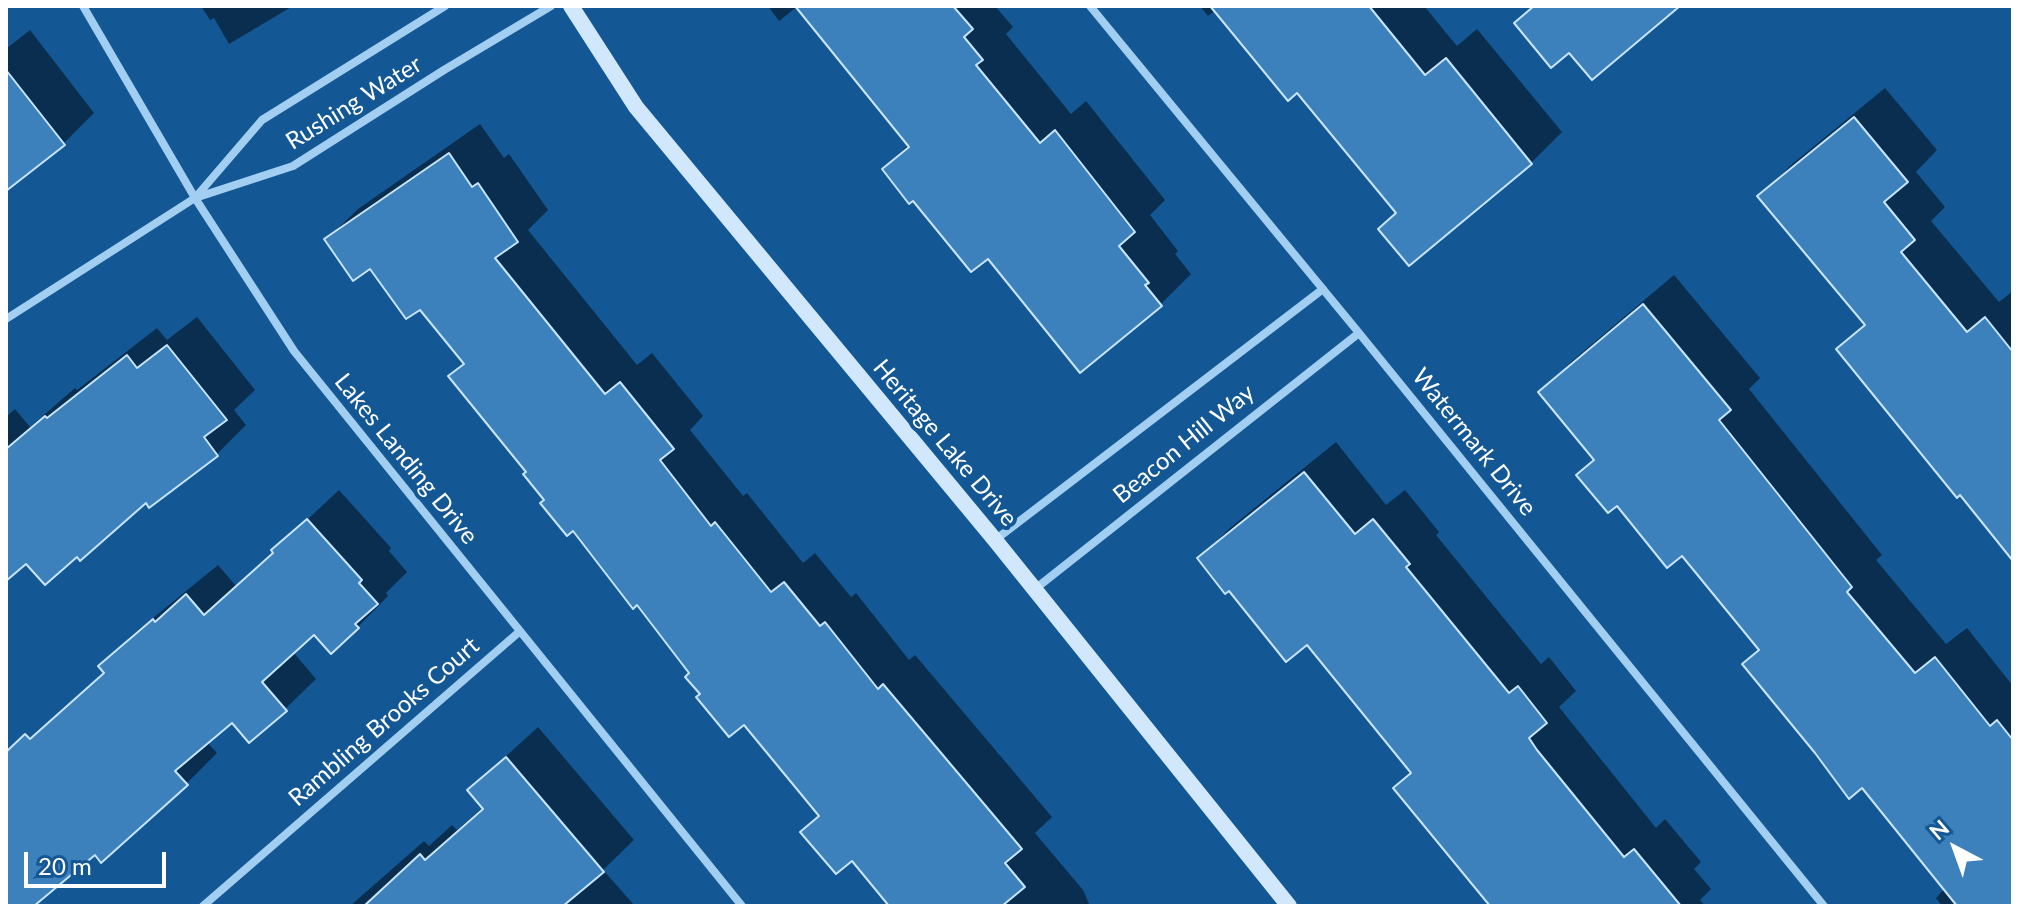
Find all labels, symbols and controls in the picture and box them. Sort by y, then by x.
street label: Rushing Water [281,50,427,156]
street label: Heritage Lake Drive [867,354,1023,532]
street label: Watermark Drive [1406,363,1542,521]
street label: Lakes Landing Drive [328,368,484,550]
street label: Beacon Hill Way [1108,378,1260,510]
street label: Rambling Brooks Court [283,631,485,813]
north arrow [1915,808,1995,888]
text: N [1924,814,1954,845]
scale bar [28,836,170,886]
text: 20 m [38,851,92,880]

